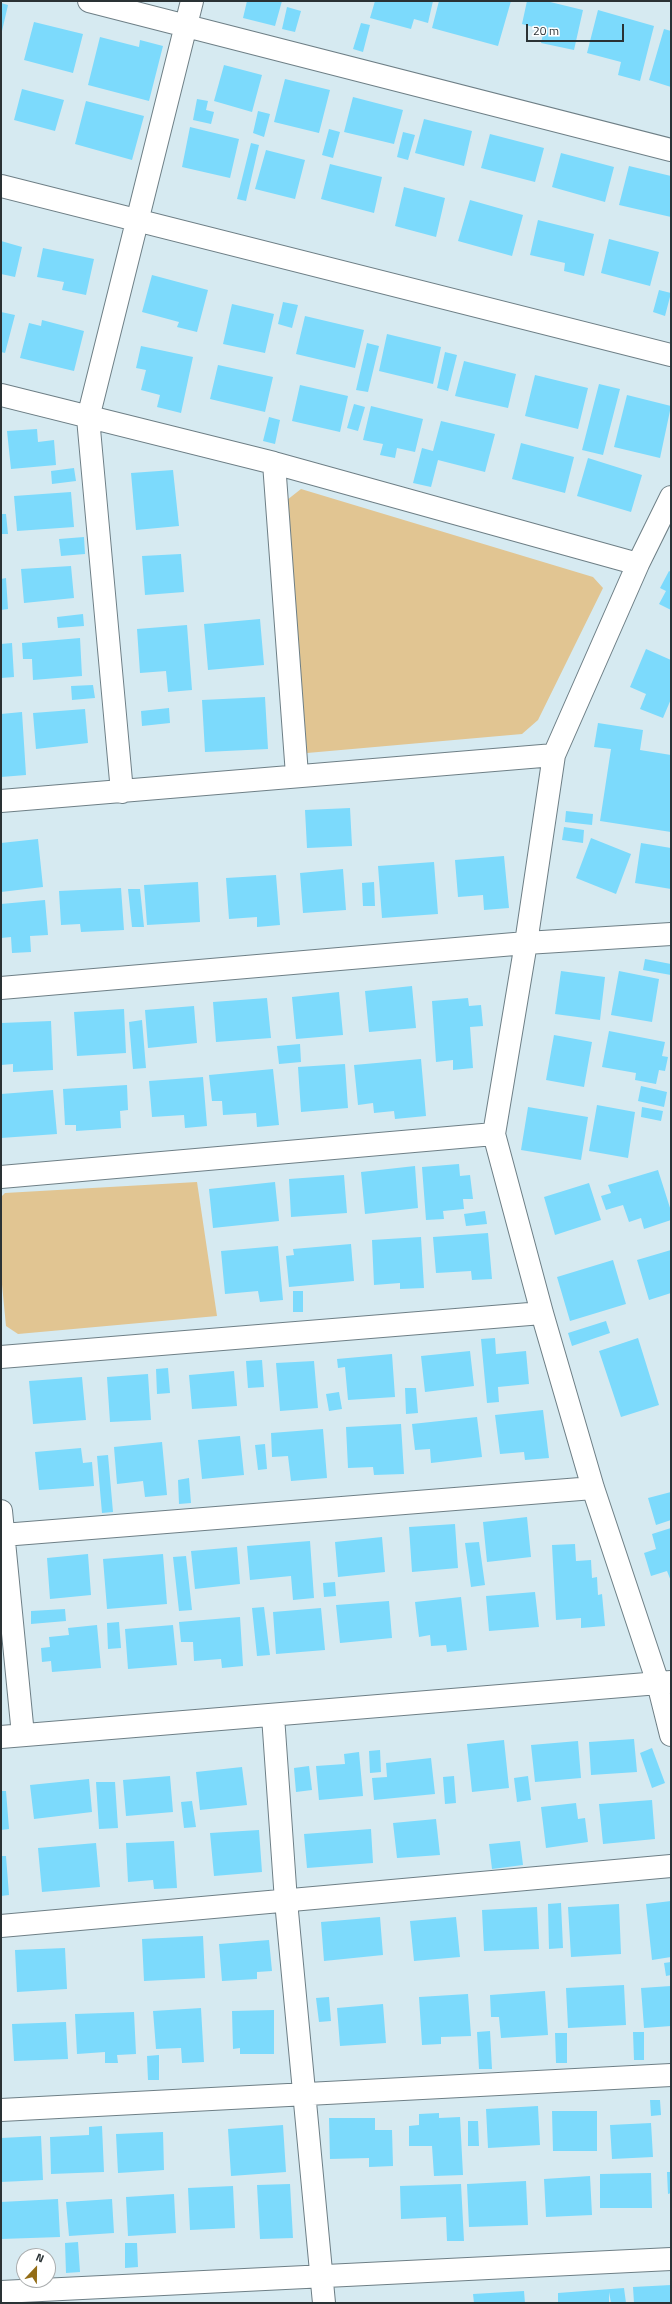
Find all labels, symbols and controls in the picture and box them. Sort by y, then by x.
scale bar [528,16,626,42]
text: 20 m [533,21,559,40]
north arrow [16,2248,56,2288]
text: N [34,2249,47,2267]

